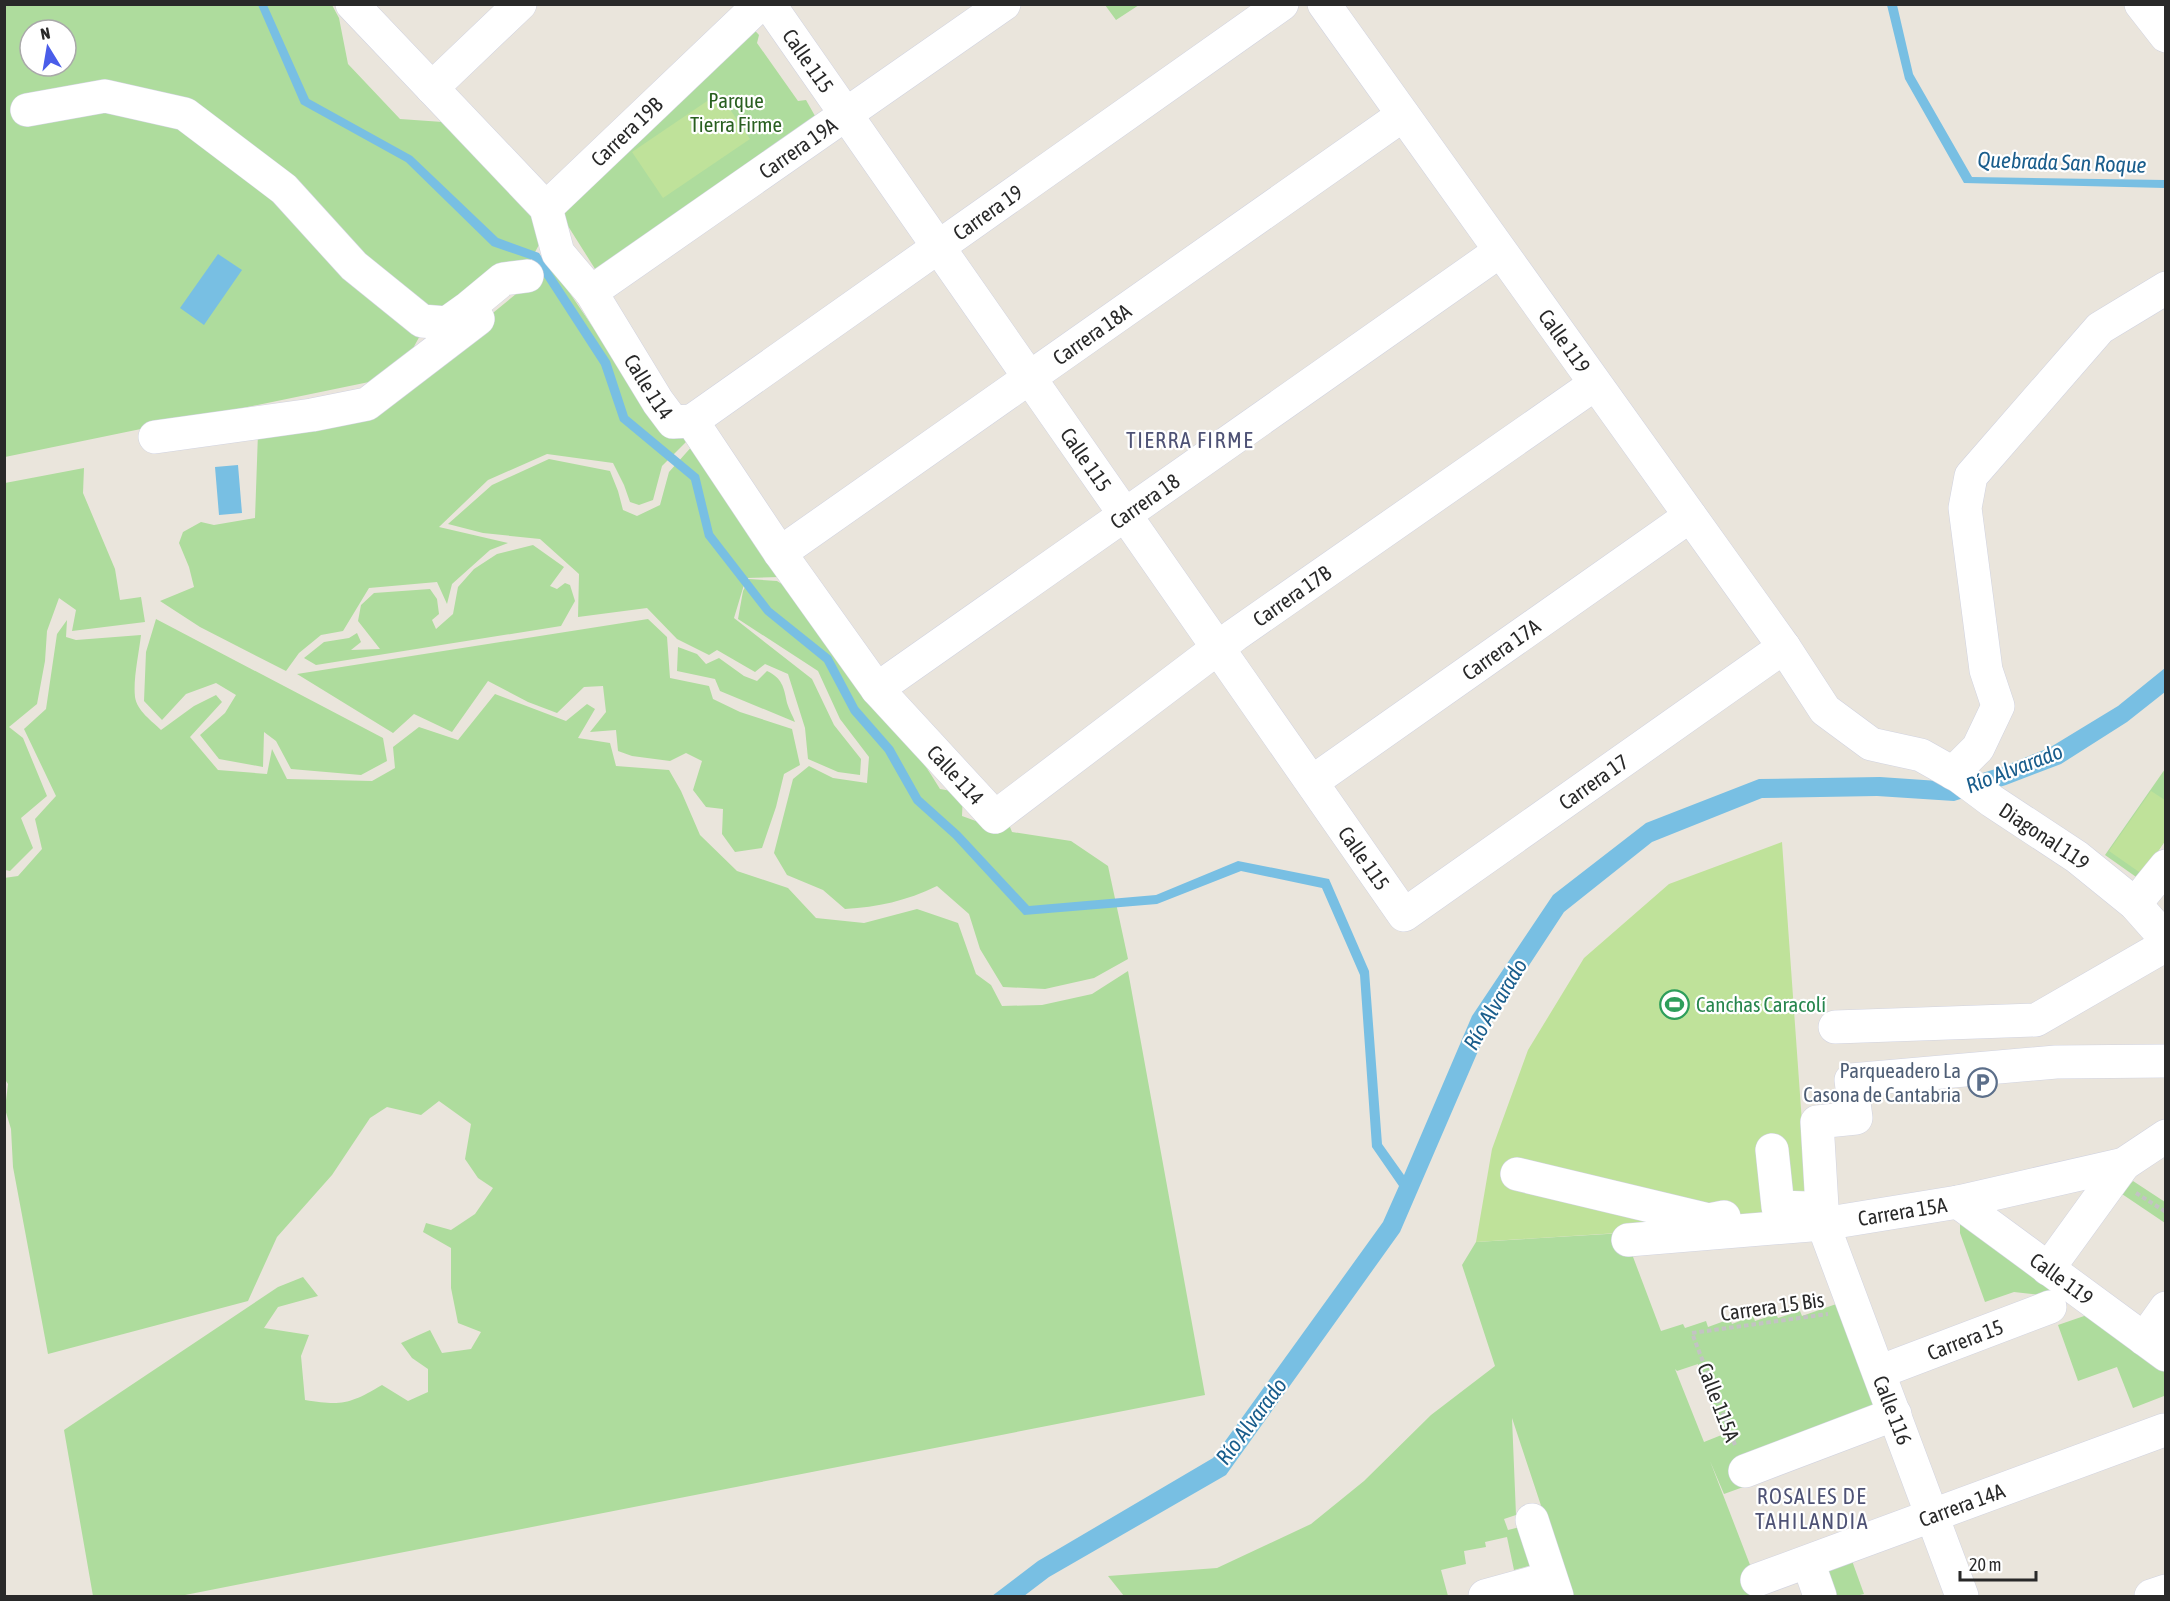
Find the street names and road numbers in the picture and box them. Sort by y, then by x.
street label: Calle 115 [778,24,839,97]
street label: Carrera 19B [586,92,667,171]
street label: Carrera 19A [754,112,842,183]
street label: Carrera 19 [948,179,1027,245]
street label: Carrera 18A [1048,298,1136,369]
street label: Calle 119 [1534,304,1596,377]
street label: Calle 114 [620,350,679,424]
street label: Calle 115 [1056,423,1117,496]
street label: Carrera 18 [1105,468,1184,534]
street label: Carrera 17B [1248,560,1335,631]
street label: Carrera 17A [1457,613,1545,685]
street label: Calle 114 [923,740,989,809]
street label: Carrera 17 [1554,749,1633,814]
street label: Diagonal 119 [1995,797,2094,874]
street label: Calle 115 [1334,822,1395,894]
street label: Carrera 15A [1856,1192,1949,1230]
street label: Calle 119 [2026,1247,2098,1310]
street label: Carrera 15 Bis [1719,1287,1825,1325]
street label: Carrera 15 [1924,1314,2006,1365]
street label: Calle 115A [1693,1359,1745,1445]
street label: Calle 116 [1869,1372,1917,1448]
street label: Carrera 14A [1915,1478,2008,1531]

